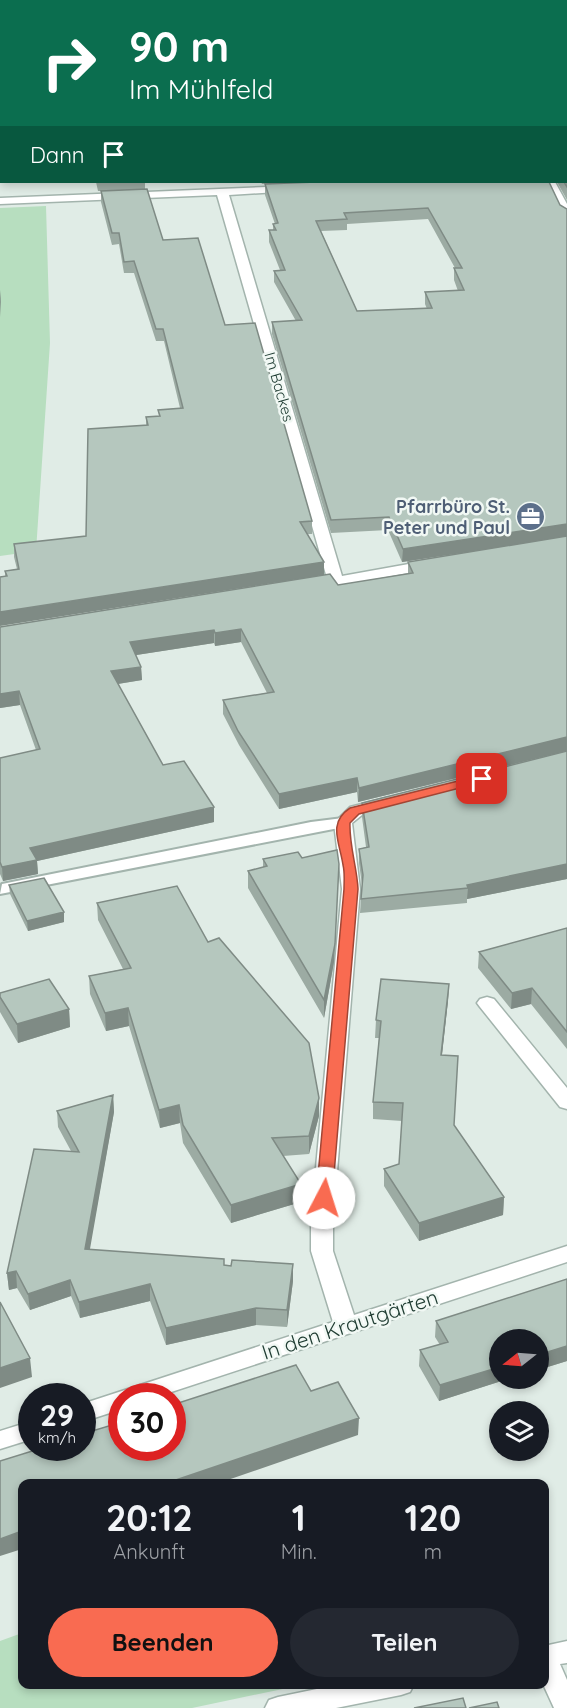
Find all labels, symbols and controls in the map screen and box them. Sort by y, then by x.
text: 90 m [129,20,229,73]
icon: right [30,24,108,102]
text: Im Mühlfeld [129,72,273,106]
icon: arrive [97,138,130,171]
text: Dann [30,141,85,169]
street label: Im Backes [261,350,298,424]
place label: Pfarrbüro St. Peter und Paul [383,495,510,539]
office icon: Pfarrbüro St. Peter und Paul [515,501,547,533]
pin [456,753,507,804]
icon: arrive [465,762,498,795]
position arrow [292,1166,356,1230]
street label: In den Krautgärten [258,1283,441,1365]
north arrow [489,1329,549,1389]
map controls [489,1329,549,1461]
speed limit sign: 30 [108,1383,186,1461]
text: 29 [40,1396,74,1434]
button: layers [489,1401,549,1461]
text: km/h [38,1428,76,1447]
text: 20:12 [106,1495,193,1540]
text: 1 [292,1495,306,1540]
text: 120 [405,1495,461,1540]
text: Ankunft [113,1539,185,1564]
text: Min. [281,1539,317,1564]
text: m [424,1539,442,1564]
button: Beenden [48,1608,278,1677]
button: Teilen [290,1608,519,1677]

